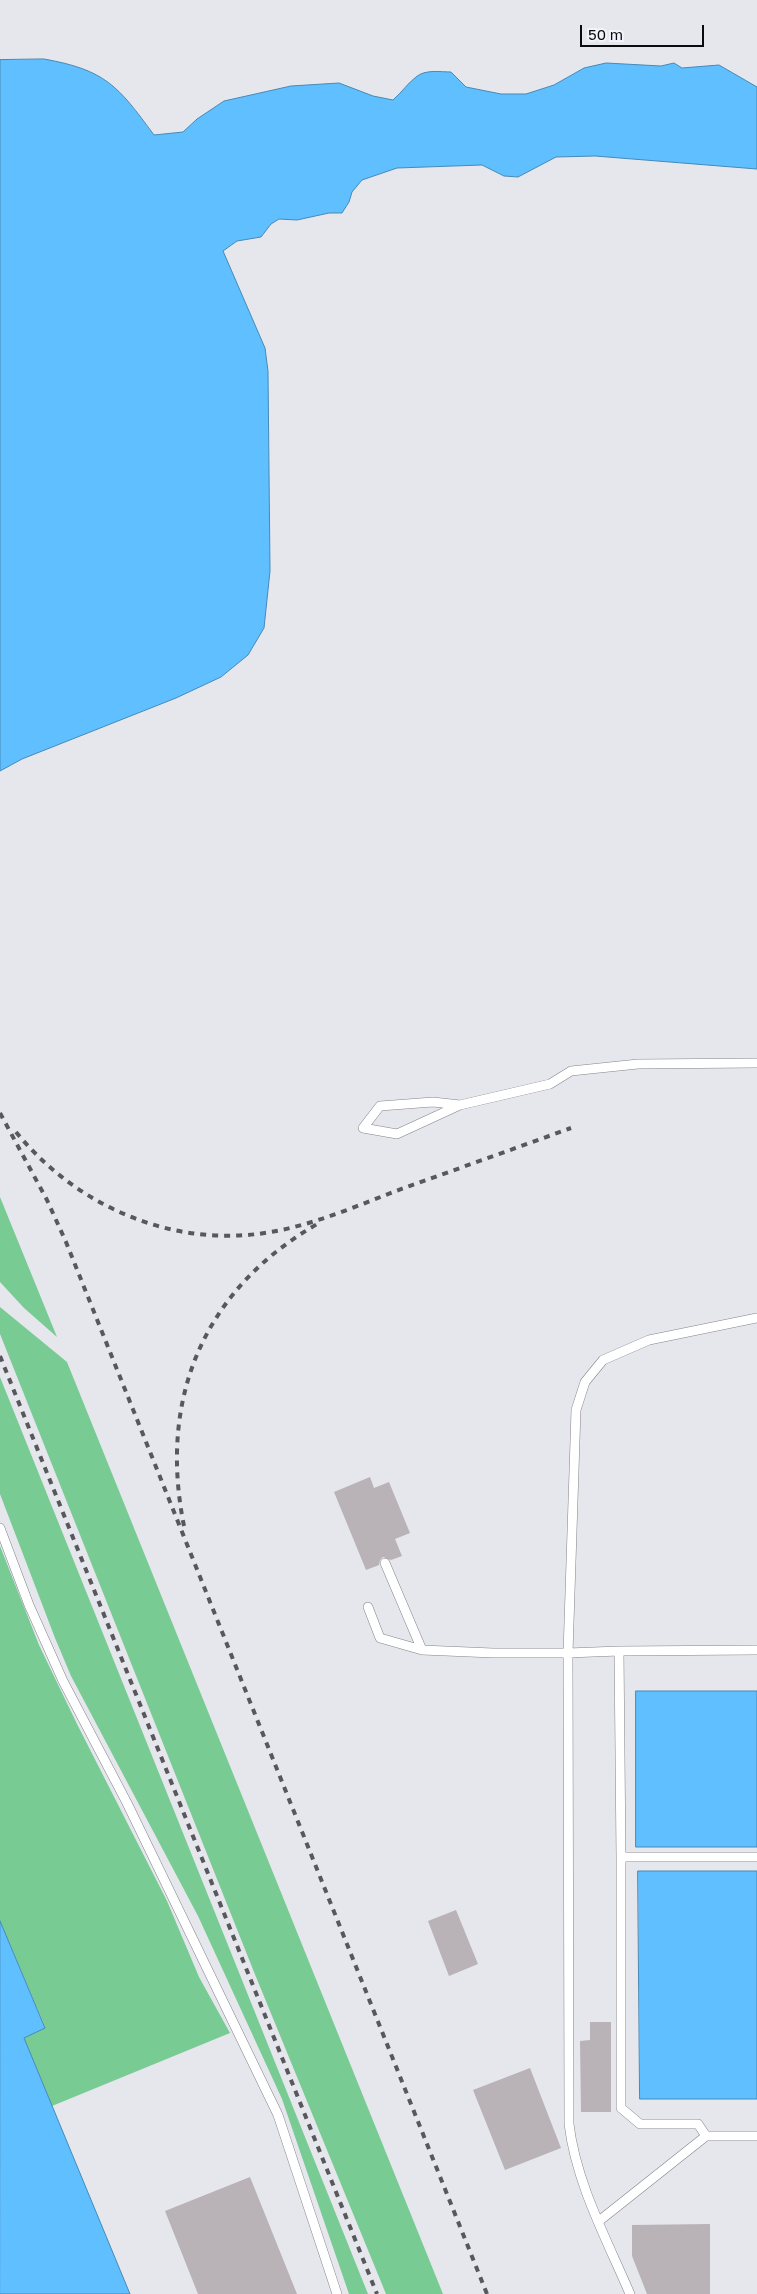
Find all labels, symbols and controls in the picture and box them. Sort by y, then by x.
scale bar [582,15,706,47]
text: 50 m [588,25,623,43]

